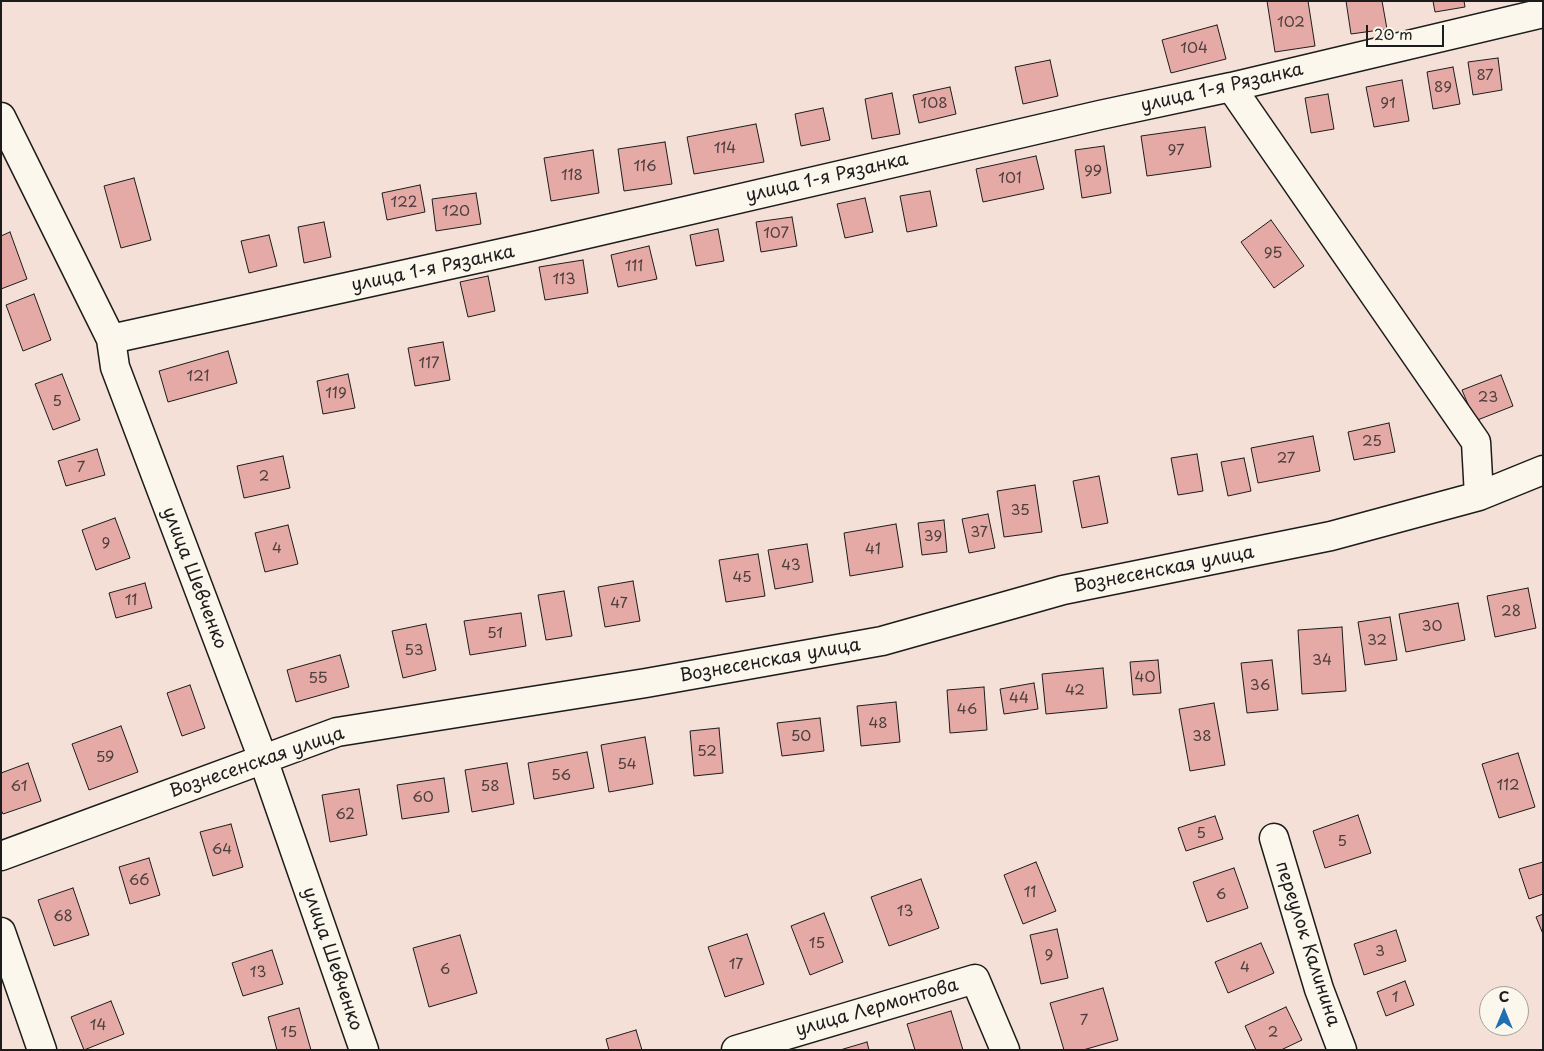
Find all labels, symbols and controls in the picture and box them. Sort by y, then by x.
house number: 102 [1277,14,1305,32]
scale bar [1369,15,1446,47]
text: 20 m [1374,22,1413,45]
house number: 104 [1180,40,1208,58]
street label: улица 1-я Рязанка [1139,59,1305,117]
house number: 87 [1476,67,1494,85]
house number: 89 [1434,79,1452,97]
house number: 108 [920,95,948,113]
house number: 91 [1380,95,1396,113]
house number: 114 [714,140,736,158]
house number: 97 [1167,142,1185,160]
street label: улица 1-я Рязанка [744,149,910,207]
house number: 116 [633,158,657,176]
house number: 99 [1084,163,1102,181]
house number: 118 [561,167,583,185]
house number: 101 [998,170,1022,188]
house number: 122 [391,194,417,212]
house number: 120 [442,203,470,221]
house number: 107 [763,225,789,243]
street label: улица 1-я Рязанка [350,241,516,297]
house number: 95 [1264,245,1282,263]
house number: 111 [625,258,643,276]
house number: 113 [553,271,575,289]
house number: 117 [418,355,440,373]
house number: 121 [186,368,210,386]
house number: 119 [325,385,347,403]
house number: 23 [1478,389,1498,407]
house number: 5 [52,393,62,411]
house number: 25 [1362,433,1382,451]
house number: 27 [1277,450,1295,468]
house number: 7 [77,459,85,477]
house number: 2 [259,468,269,486]
house number: 35 [1010,502,1030,520]
street label: улица Шевченко [157,504,231,652]
house number: 37 [970,524,988,542]
house number: 39 [924,528,942,546]
house number: 9 [102,535,110,553]
house number: 4 [272,540,282,558]
house number: 41 [865,541,881,559]
street label: Вознесенская улица [1072,542,1256,598]
house number: 43 [781,557,801,575]
house number: 45 [732,569,752,587]
house number: 11 [125,592,137,610]
house number: 47 [610,595,628,613]
house number: 28 [1501,603,1521,621]
house number: 30 [1422,618,1442,636]
house number: 51 [487,625,503,643]
house number: 32 [1367,632,1387,650]
street label: Вознесенская улица [678,634,862,688]
house number: 53 [404,642,424,660]
house number: 34 [1312,652,1332,670]
house number: 40 [1135,669,1155,687]
house number: 55 [308,670,328,688]
house number: 36 [1250,677,1270,695]
house number: 42 [1065,682,1085,700]
house number: 44 [1009,690,1029,708]
house number: 46 [957,701,977,719]
house number: 48 [868,715,888,733]
street label: Вознесенская улица [167,723,347,803]
house number: 50 [791,728,811,746]
house number: 38 [1192,728,1212,746]
house number: 52 [697,743,717,761]
house number: 59 [96,749,114,767]
house number: 54 [617,756,637,774]
house number: 56 [551,767,571,785]
house number: 112 [1496,777,1520,795]
house number: 61 [11,778,27,796]
house number: 58 [480,778,500,796]
house number: 60 [412,789,434,807]
house number: 62 [335,806,355,824]
house number: 5 [1196,825,1206,843]
house number: 5 [1337,833,1347,851]
house number: 64 [212,841,232,859]
street label: переулок Калинина [1270,859,1344,1029]
house number: 66 [129,872,149,890]
street label: улица Шевченко [297,884,367,1034]
house number: 11 [1024,884,1036,902]
house number: 6 [1216,886,1226,904]
house number: 13 [897,903,913,921]
house number: 68 [53,908,73,926]
house number: 15 [809,935,825,953]
house number: 3 [1375,943,1385,961]
house number: 9 [1045,947,1053,965]
house number: 17 [729,956,743,974]
house number: 4 [1240,959,1250,977]
house number: 6 [440,961,450,979]
house number: 13 [250,964,266,982]
street label: улица Лермонтова [793,974,961,1042]
north arrow [1479,986,1529,1036]
text: С [1499,986,1509,1007]
house number: 1 [1392,989,1398,1007]
house number: 7 [1080,1012,1088,1030]
house number: 14 [90,1017,106,1035]
house number: 15 [281,1024,297,1042]
house number: 2 [1268,1024,1278,1042]

